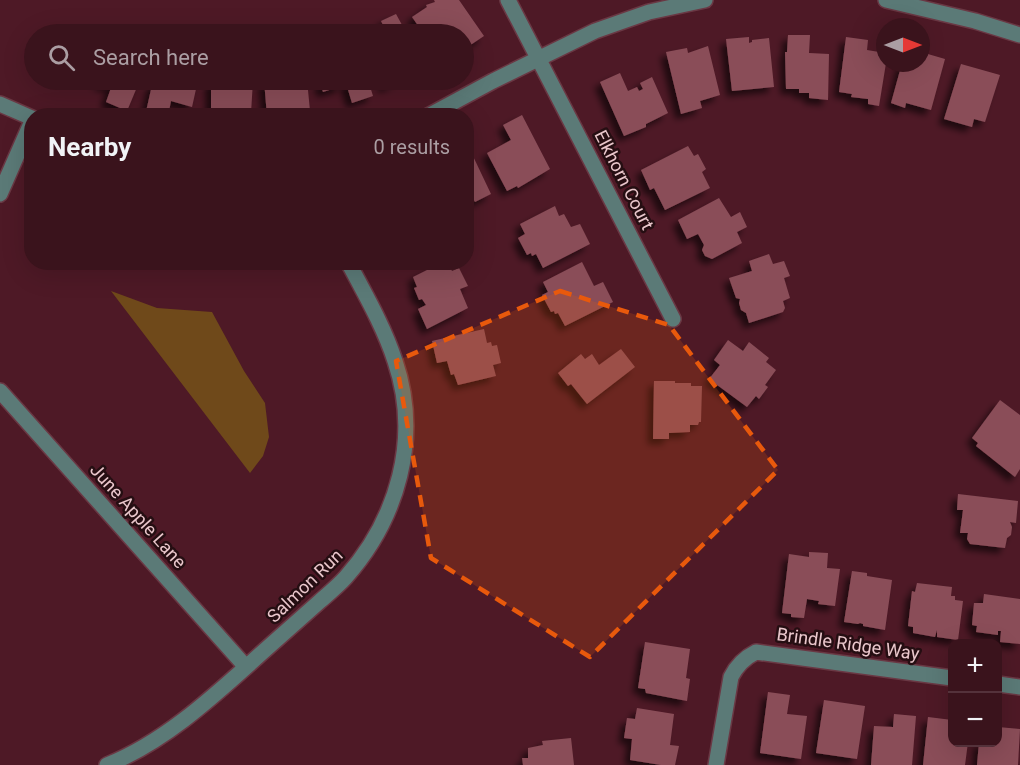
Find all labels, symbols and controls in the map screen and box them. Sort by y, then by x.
north arrow [876,18,930,72]
search box [24,24,474,90]
icon: search [45,41,78,74]
text: Search here [93,45,209,70]
street label: Elkhorn Court [590,127,659,233]
text: Nearby [48,132,131,162]
text: 0 results [374,135,450,159]
street label: June Apple Lane [86,459,191,572]
street label: Salmon Run [263,545,347,627]
street label: Brindle Ridge Way [775,623,921,664]
map controls [948,639,1002,747]
button: + [948,639,1002,693]
button: − [948,693,1002,747]

